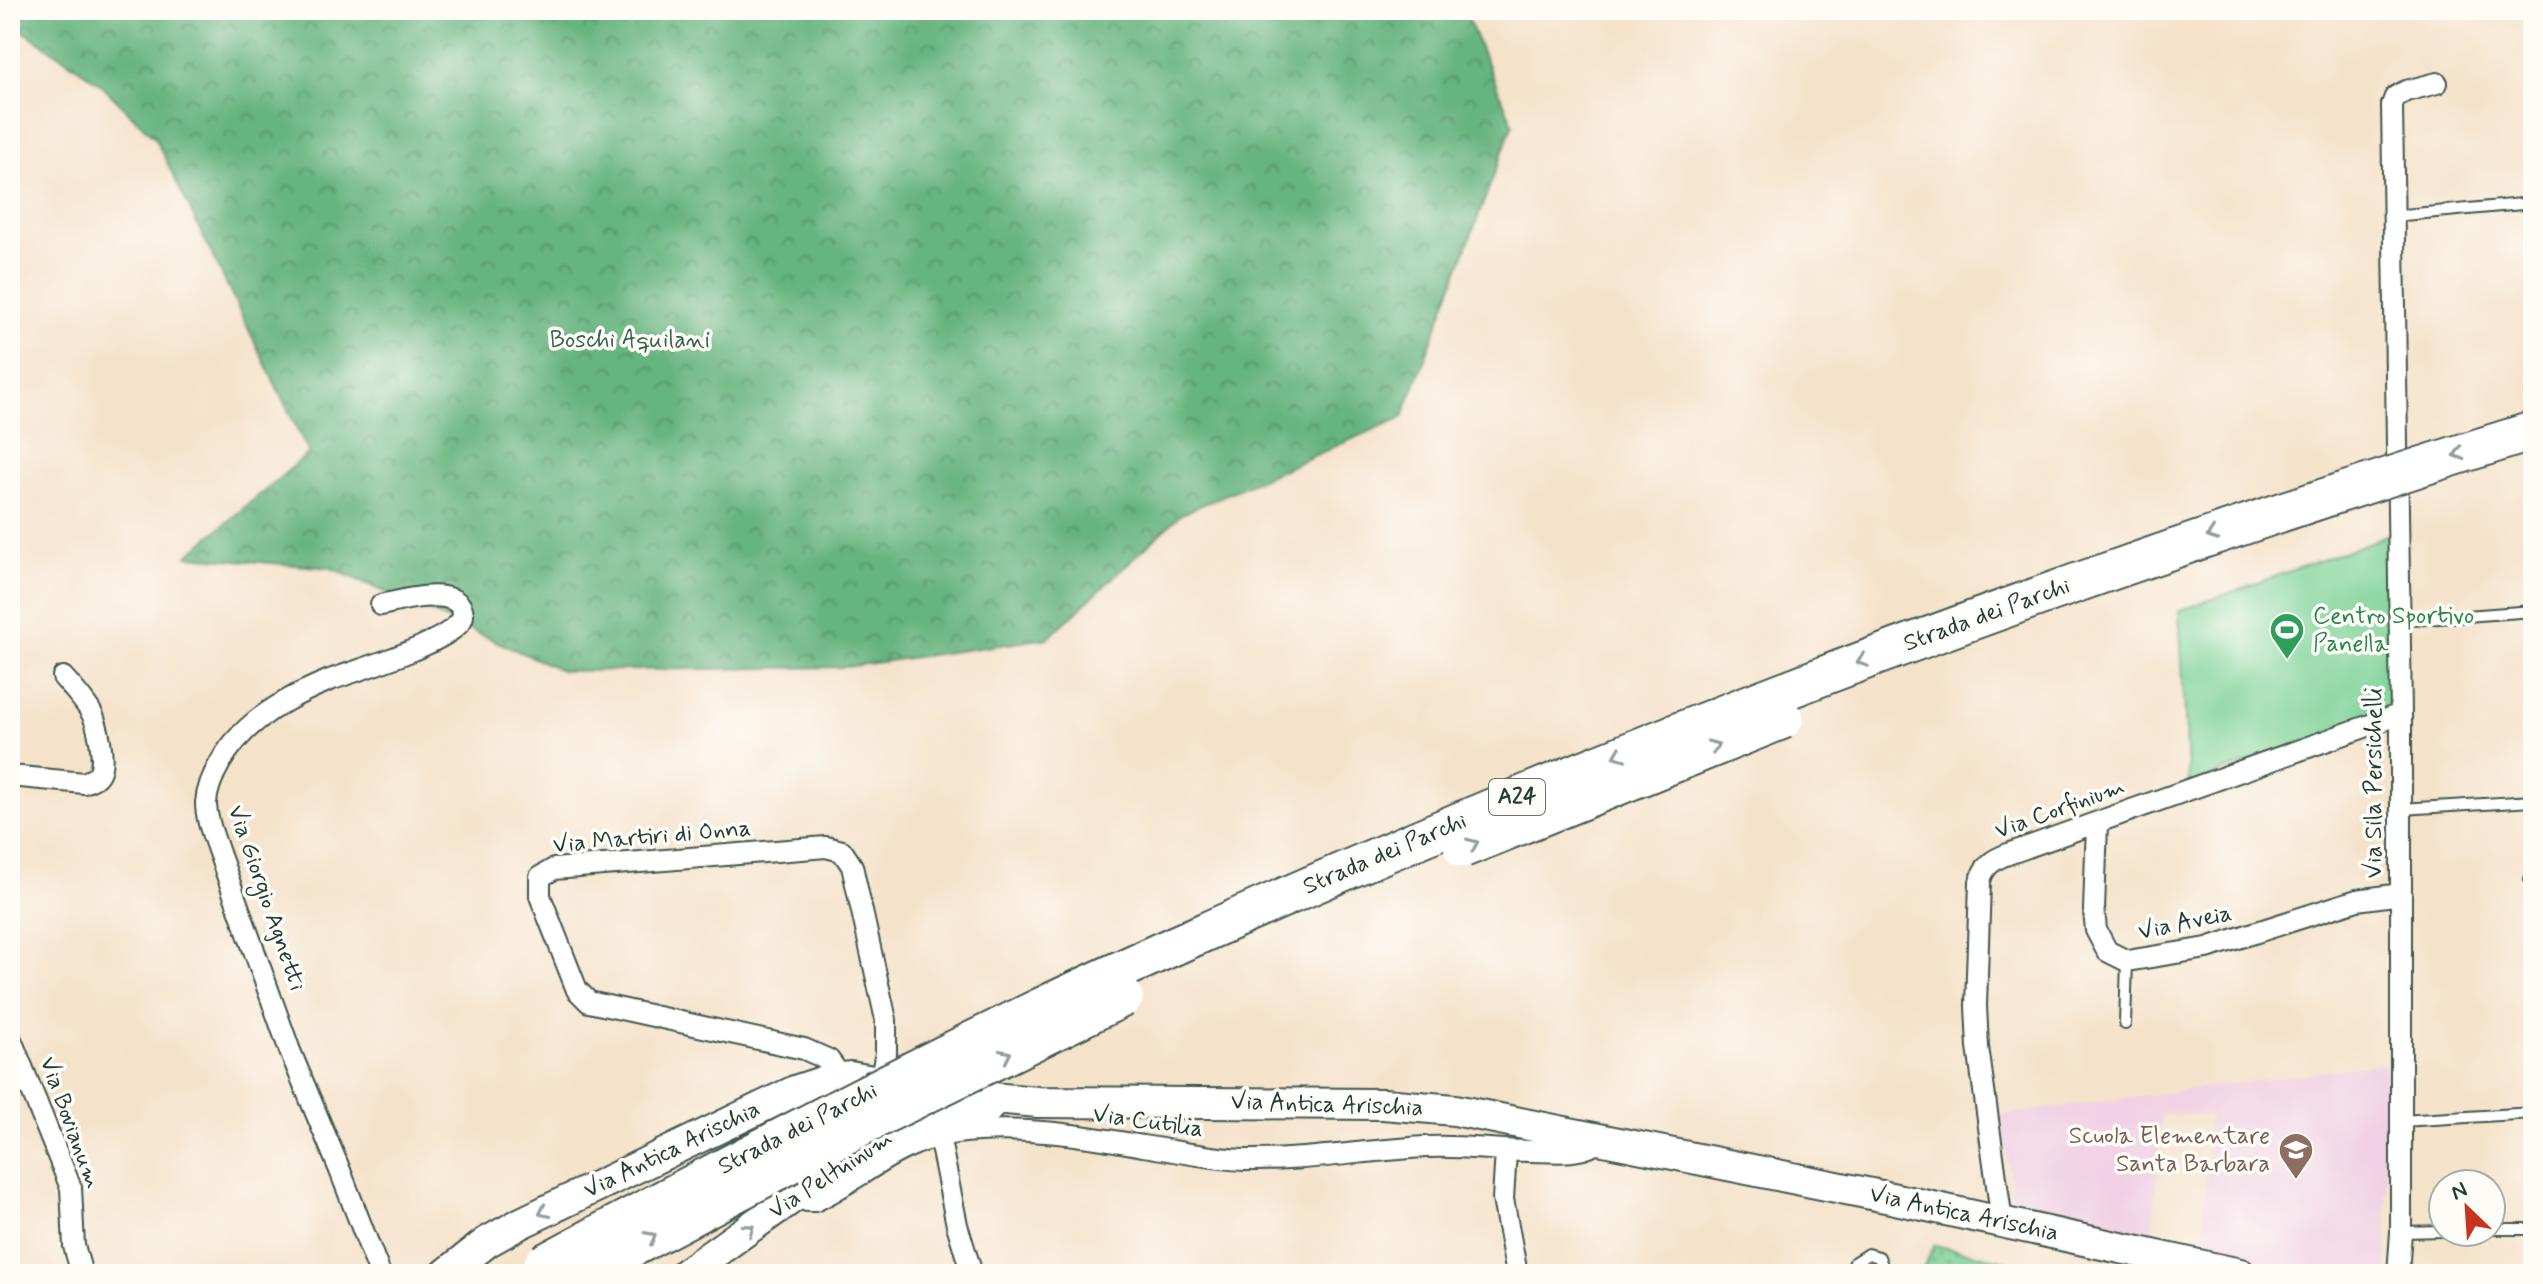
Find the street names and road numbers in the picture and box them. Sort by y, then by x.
street label: Strada dei Parchi [1899,571,2075,659]
street label: Via Sila Persichelli [2359,688,2390,878]
street label: Via Corfinium [1991,771,2129,847]
road number: A24 [1489,779,1545,815]
street label: Via Giorgio Agnetti [218,801,312,996]
street label: Strada dei Parchi [1298,806,1472,902]
street label: Via Martiri di Onna [552,813,752,861]
street label: Via Aveia [2135,898,2235,948]
street label: Via Bovianum [32,1053,108,1193]
street label: Strada dei Parchi [713,1075,883,1183]
street label: Via Antica Arischia [1230,1086,1424,1124]
street label: Via Antica Arischia [579,1094,765,1206]
street label: Via Cutilia [1091,1099,1205,1145]
street label: Via Peltuinum [763,1123,899,1227]
street label: Via Antica Arischia [1867,1179,2061,1249]

